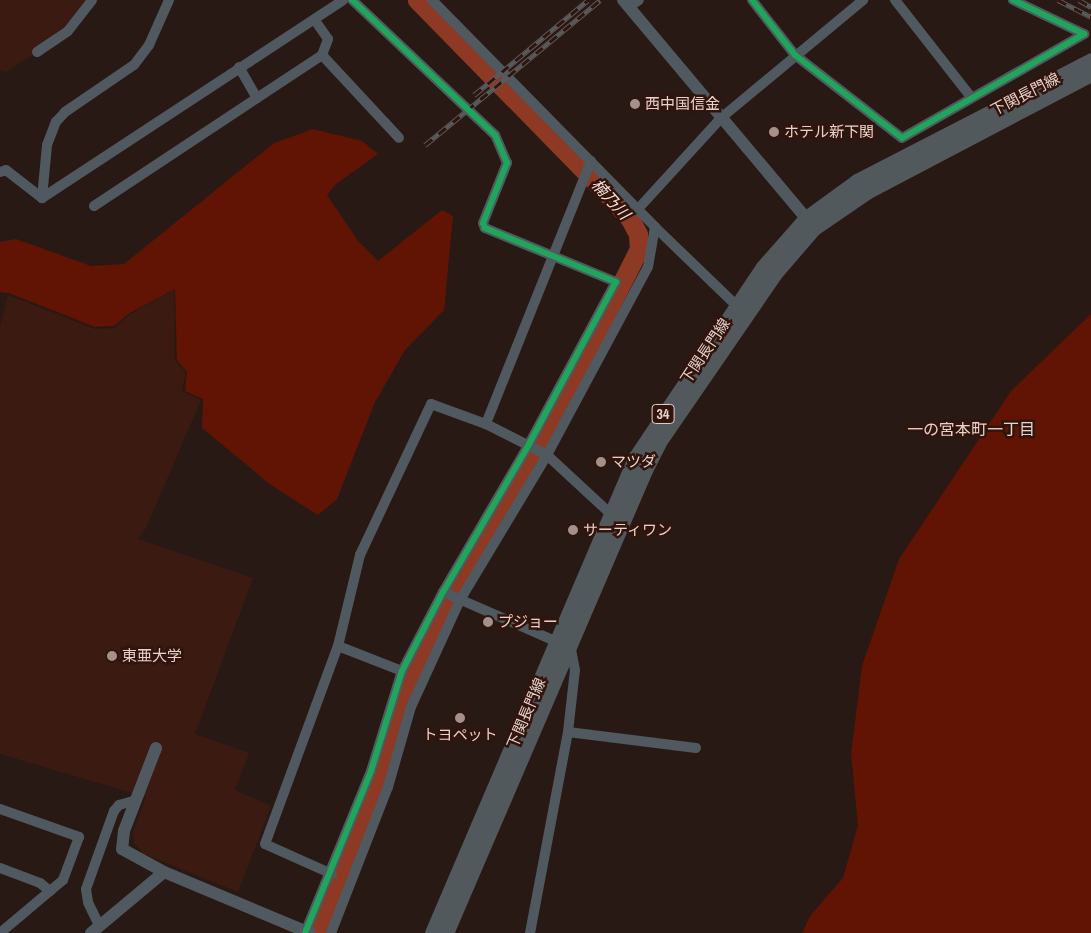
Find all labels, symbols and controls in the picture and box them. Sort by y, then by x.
street label: 下関長門線 [988,69,1062,119]
place label: 西中国信金 [645,95,720,113]
marker: 西中国信金 [629,98,641,110]
place label: ホテル新下関 [784,123,874,141]
marker: ホテル新下関 [768,126,780,138]
water label: 楠乃川 [588,175,634,223]
street label: 下関長門線 [677,315,733,387]
road number: 34 [650,402,676,426]
district label: 一の宮本町一丁目 [907,419,1035,439]
place label: マツダ [611,453,656,471]
marker: マツダ [595,456,607,468]
place label: サーティワン [583,521,673,539]
marker: サーティワン [567,524,579,536]
place label: プジョー [498,613,558,631]
marker: プジョー [482,616,494,628]
place label: 東亜大学 [122,647,182,665]
marker: 東亜大学 [106,650,118,662]
street label: 下関長門線 [503,675,549,751]
marker: トヨペット [454,712,466,724]
place label: トヨペット [423,726,497,744]

